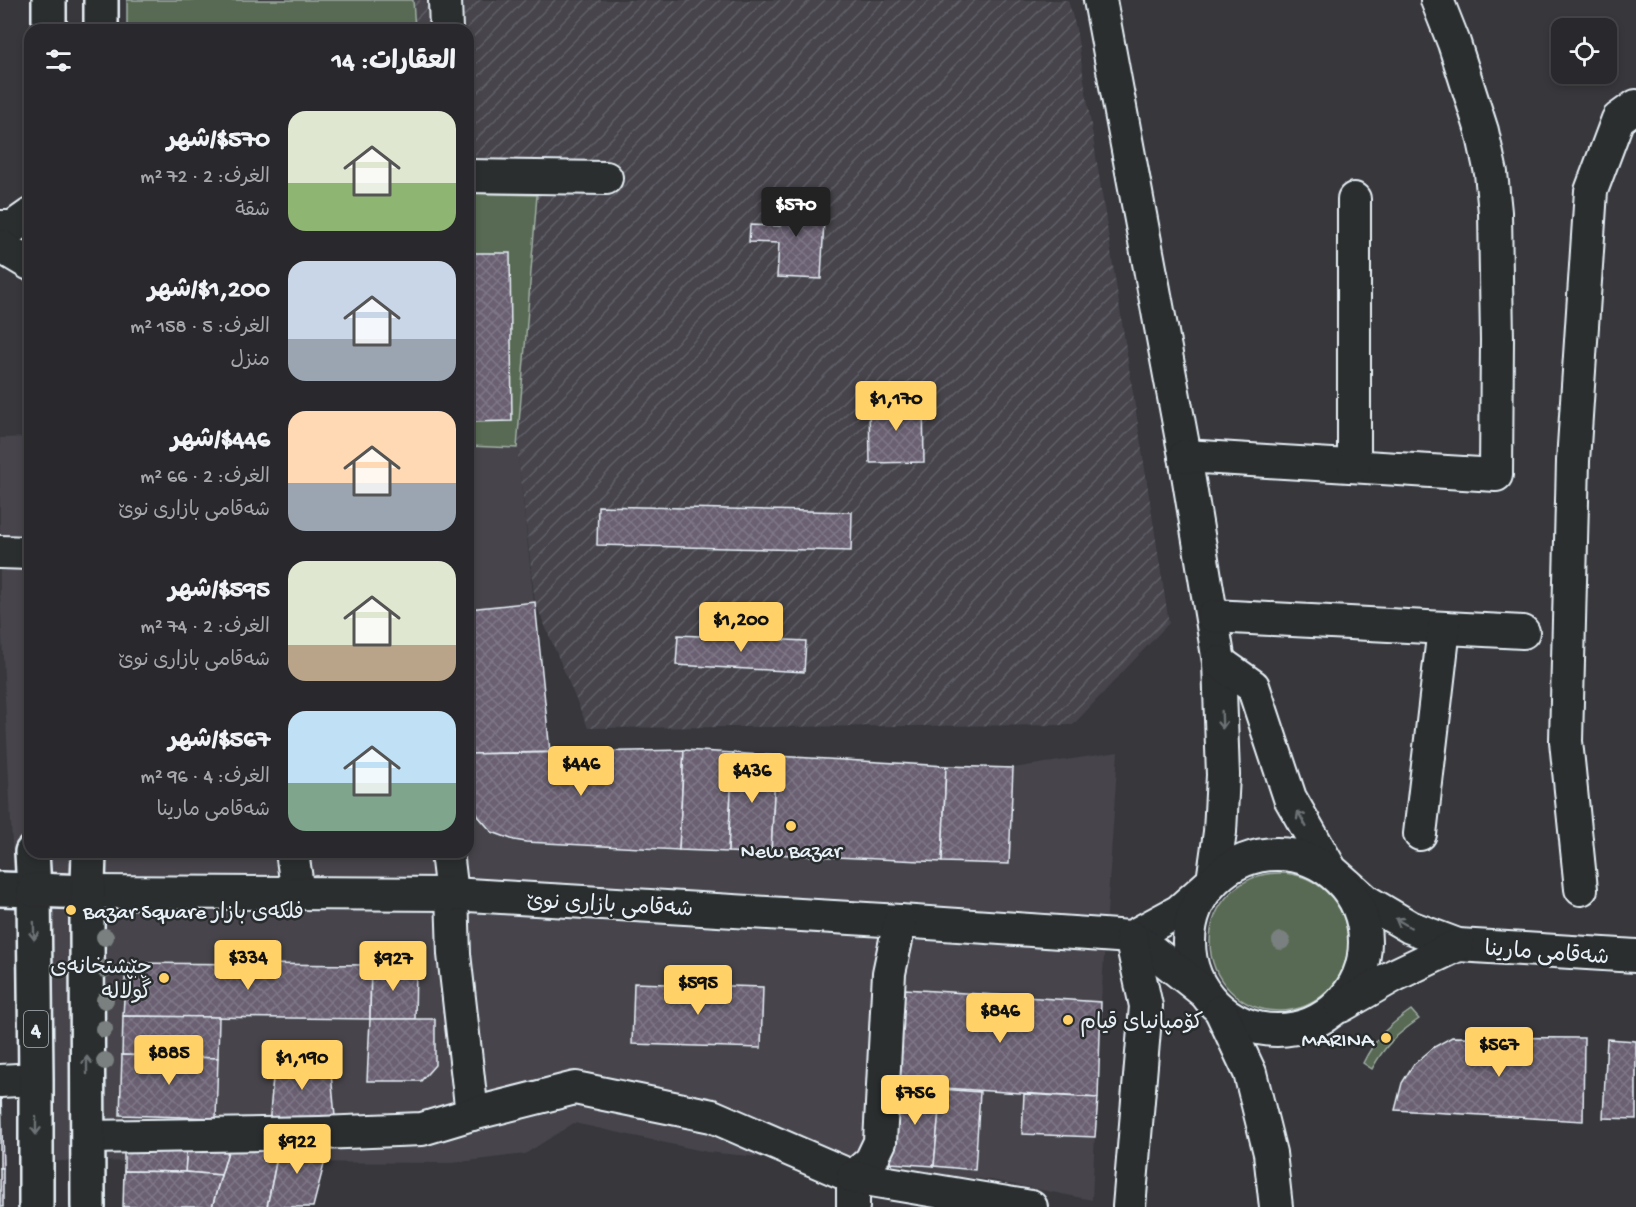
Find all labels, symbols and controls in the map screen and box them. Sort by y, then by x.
map controls [1551,18,1617,84]
button: locate [1551,18,1617,84]
icon: filters [42,44,75,77]
text: العقارات: 14 [332,48,456,79]
text: $570/شهر [167,126,270,157]
icon: home [336,135,408,207]
text: الغرف: 2 · 72 m² [140,167,270,190]
pin: $570 [760,187,832,238]
text: $570 [775,195,817,218]
text: شقة [235,200,270,223]
text: $1,200/شهر [148,276,270,307]
icon: home [336,285,408,357]
text: الغرف: 5 · 158 m² [130,317,270,340]
text: منزل [231,350,270,373]
pin: $1,170 [847,381,945,432]
text: $1,170 [869,389,923,412]
text: $446/شهر [171,426,270,457]
icon: home [336,435,408,507]
text: الغرف: 2 · 66 m² [140,467,270,490]
text: شەقامی بازاری نوێ [119,500,270,523]
text: $595/شهر [168,576,270,607]
icon: home [336,585,408,657]
pin: $1,200 [692,602,790,653]
text: $1,200 [713,610,769,633]
text: الغرف: 2 · 74 m² [141,617,270,640]
text: شەقامی بازاری نوێ [119,650,270,673]
one-way arrow [1216,709,1228,729]
text: $567/شهر [168,726,270,757]
icon: home [336,735,408,807]
pin: $446 [545,746,617,797]
pin: $436 [716,753,788,804]
text: $446 [562,754,600,777]
text: $436 [733,761,771,784]
text: الغرف: 4 · 96 m² [141,767,270,790]
text: شەقامی مارینا [156,800,270,823]
one-way arrow [1296,811,1308,828]
marker: New Bazar [784,819,798,833]
place label: New Bazar [740,840,844,866]
street label: شەقامی بازاری نوێ [526,890,694,924]
place label: Bazar Square فلکەی بازار [82,901,304,927]
marker: Bazar Square فلکەی بازار [64,903,78,917]
one-way arrow [1395,917,1413,928]
one-way arrow [29,921,40,941]
street label: شەقامی مارینا [1483,938,1610,972]
pin: $334 [212,940,284,991]
pin: $927 [357,941,429,992]
text: $334 [228,948,268,971]
text: $927 [373,949,413,972]
place label: چێشتخانەی گوڵالە [50,956,152,1007]
pin: $595 [662,965,734,1016]
marker: چێشتخانەی گوڵالە [157,971,171,985]
text: $595 [678,973,718,996]
pin: $846 [964,993,1036,1044]
text: $846 [980,1001,1020,1024]
road number: 4 [24,1011,48,1047]
place label: کۆمپانیای قیام [1080,1011,1204,1037]
marker: کۆمپانیای قیام [1061,1013,1075,1027]
pin: $567 [1463,1027,1535,1078]
place label: MARINA [1302,1029,1375,1055]
marker: MARINA [1379,1031,1393,1045]
pin: $885 [133,1035,205,1086]
text: $567 [1479,1035,1519,1058]
pin: $1,190 [253,1040,351,1091]
text: $885 [148,1043,190,1066]
text: $1,190 [276,1048,328,1071]
one-way arrow [81,1055,93,1075]
pin: $756 [879,1075,951,1126]
text: $756 [895,1083,935,1106]
one-way arrow [30,1116,42,1136]
pin: $922 [261,1124,333,1175]
text: $922 [278,1132,316,1155]

